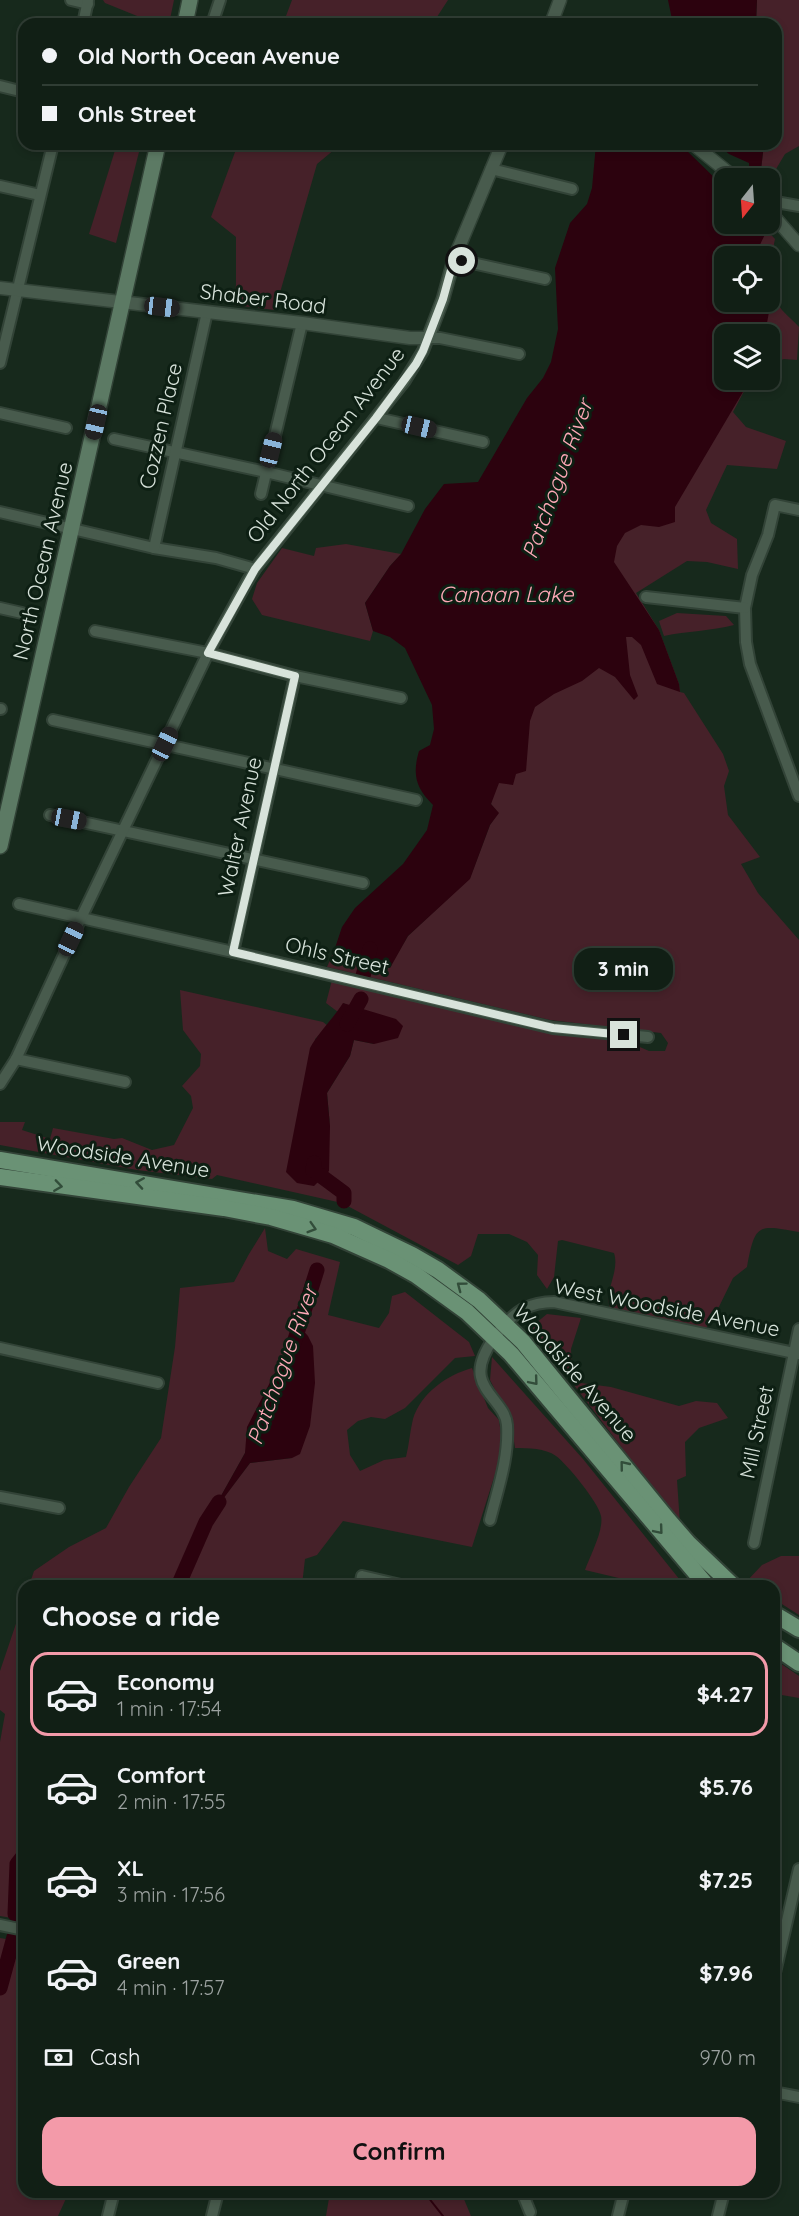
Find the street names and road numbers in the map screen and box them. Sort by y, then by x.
street label: Shaber Road [199,277,328,319]
street label: Old North Ocean Avenue [241,341,410,548]
street label: Cozzen Place [133,360,187,491]
street label: North Ocean Avenue [7,459,77,662]
street label: Walter Avenue [212,755,267,899]
street label: Ohls Street [283,930,392,980]
street label: Woodside Avenue [35,1130,211,1183]
street label: West Woodside Avenue [552,1272,782,1342]
street label: Woodside Avenue [509,1298,643,1447]
street label: Mill Street [733,1383,779,1481]

